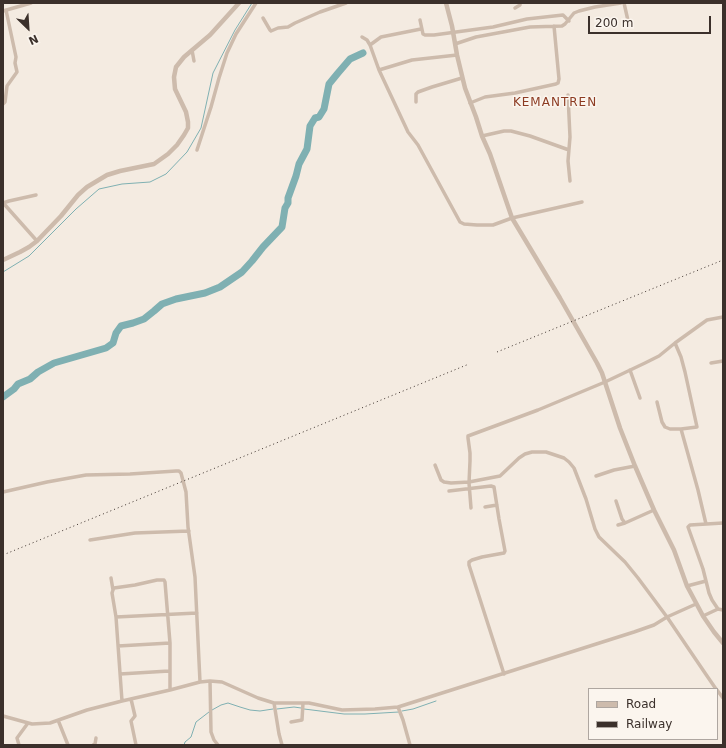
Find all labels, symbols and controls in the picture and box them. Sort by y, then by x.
north arrow [8,8,48,48]
scale bar [590,8,713,34]
text: 200 m [595,16,633,30]
text: N [26,31,40,47]
district label: KEMANTREN [513,96,597,110]
legend [588,688,718,740]
text: Road [626,697,656,711]
text: Railway [626,717,672,731]

